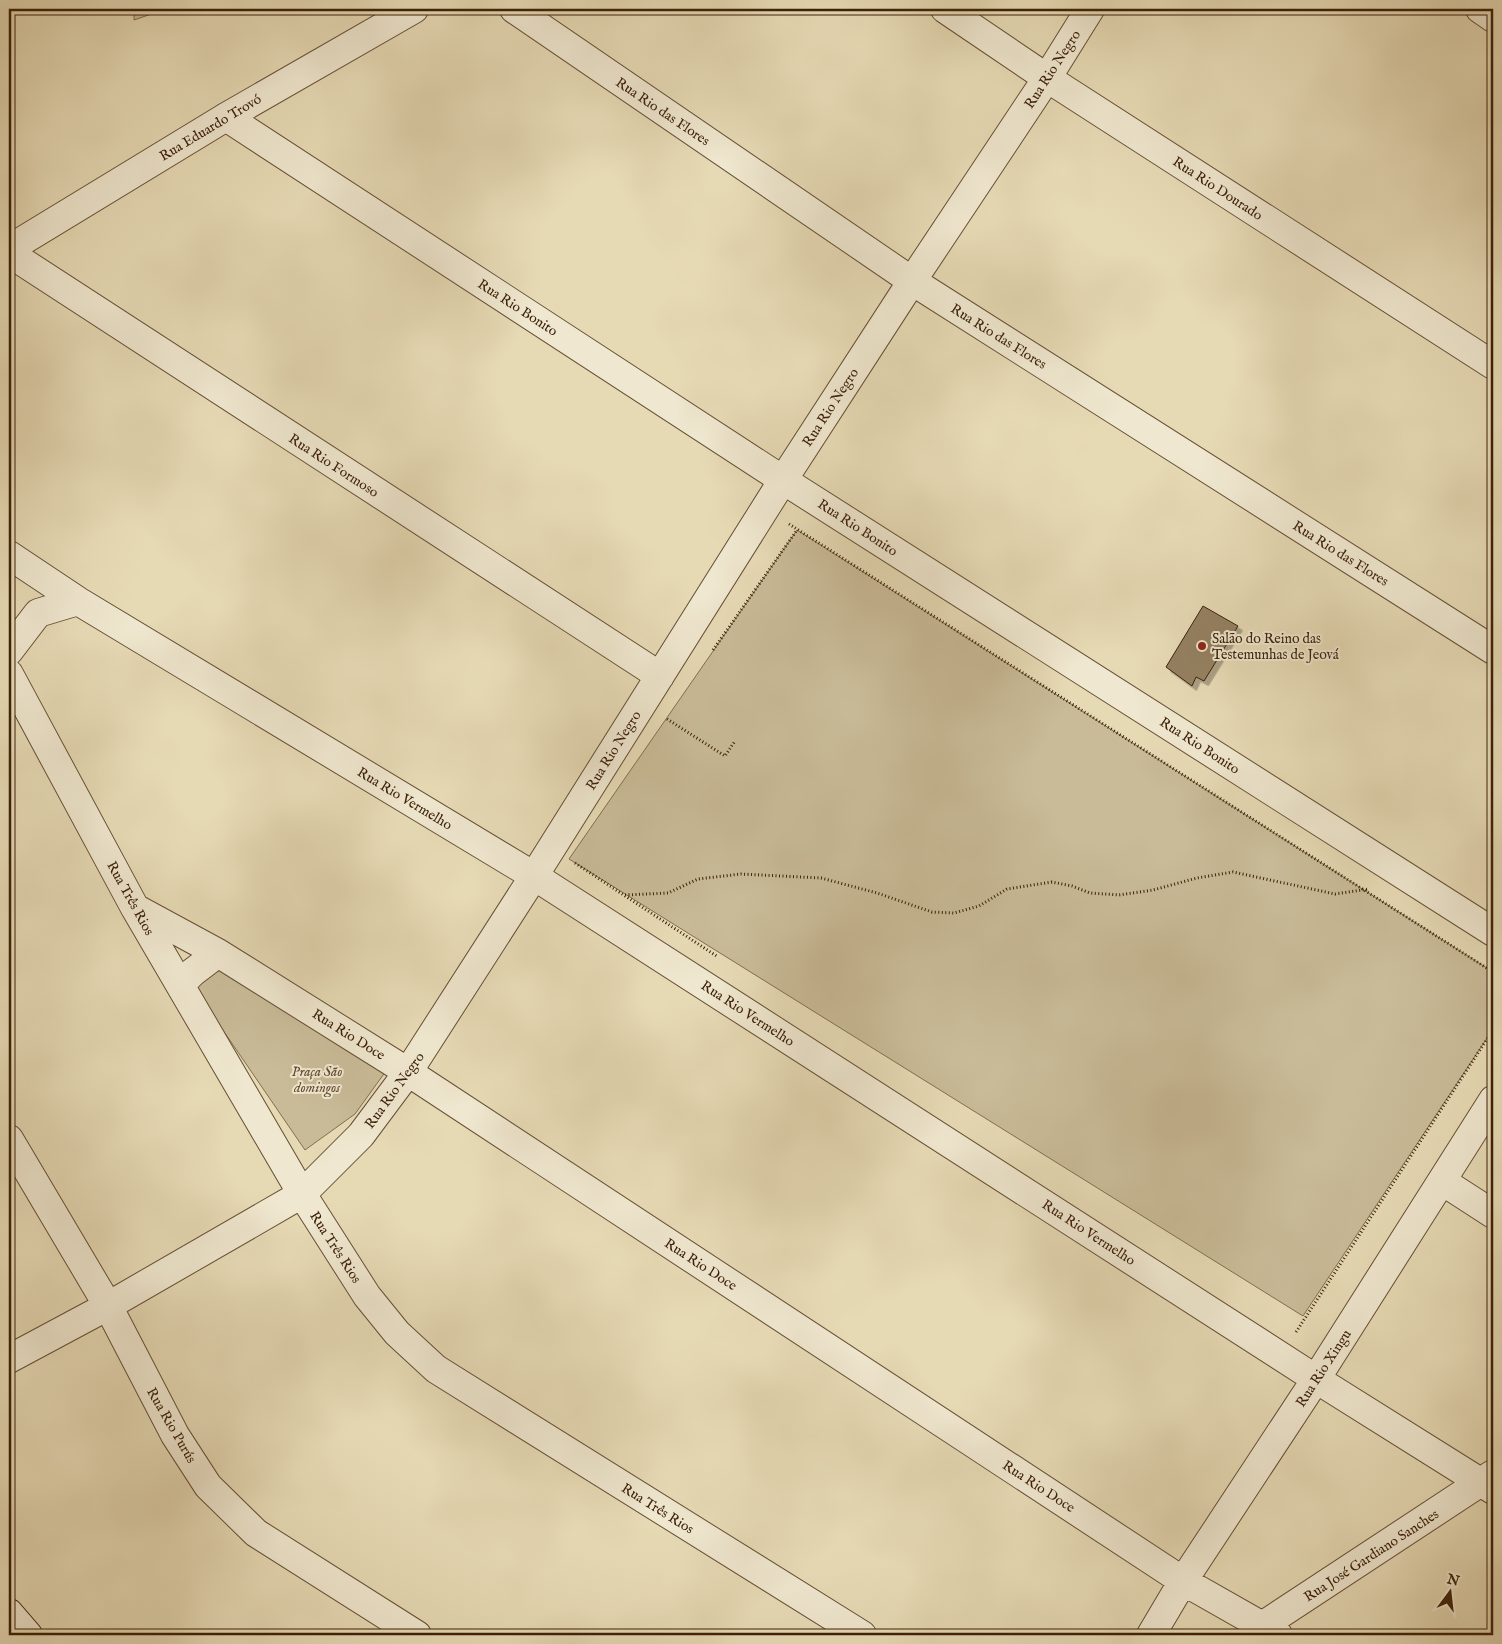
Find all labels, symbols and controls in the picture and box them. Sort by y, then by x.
street label: Rua Rio Negro [1021,26,1085,112]
street label: Rua Rio das Flores [612,74,713,150]
street label: Rua Eduardo Trovó [156,90,265,165]
street label: Rua Rio Dourado [1169,153,1266,225]
street label: Rua Rio Bonito [474,275,561,341]
street label: Rua Rio das Flores [947,300,1050,374]
street label: Rua Rio Negro [799,364,863,450]
street label: Rua Rio Formoso [285,430,382,502]
street label: Rua Rio Bonito [814,495,901,561]
street label: Rua Rio das Flores [1289,517,1392,591]
place label: Salão do Reino das Testemunhas de Jeová [1212,630,1340,664]
marker: Salão do Reino das Testemunhas de Jeová [1196,640,1208,652]
street label: Rua Rio Negro [582,707,646,794]
street label: Rua Rio Bonito [1156,713,1243,779]
street label: Rua Rio Vermelho [354,763,456,835]
street label: Rua Três Rios [102,858,158,939]
street label: Rua Rio Vermelho [697,977,798,1051]
street label: Rua Rio Doce [308,1005,389,1065]
street label: Rua Rio Negro [361,1048,429,1132]
park label: Praça São domingos [292,1063,342,1098]
street label: Rua Rio Vermelho [1038,1196,1139,1270]
street label: Rua Três Rios [305,1208,365,1287]
street label: Rua Rio Doce [661,1235,741,1295]
street label: Rua Rio Xingu [1292,1326,1356,1411]
street label: Rua Rio Purús [142,1384,200,1467]
street label: Rua Rio Doce [999,1457,1079,1517]
street label: Rua Três Rios [618,1479,697,1538]
street label: Rua José Gardiano Sanches [1301,1505,1442,1606]
north arrow [1424,1566,1474,1616]
text: N [1444,1570,1461,1591]

